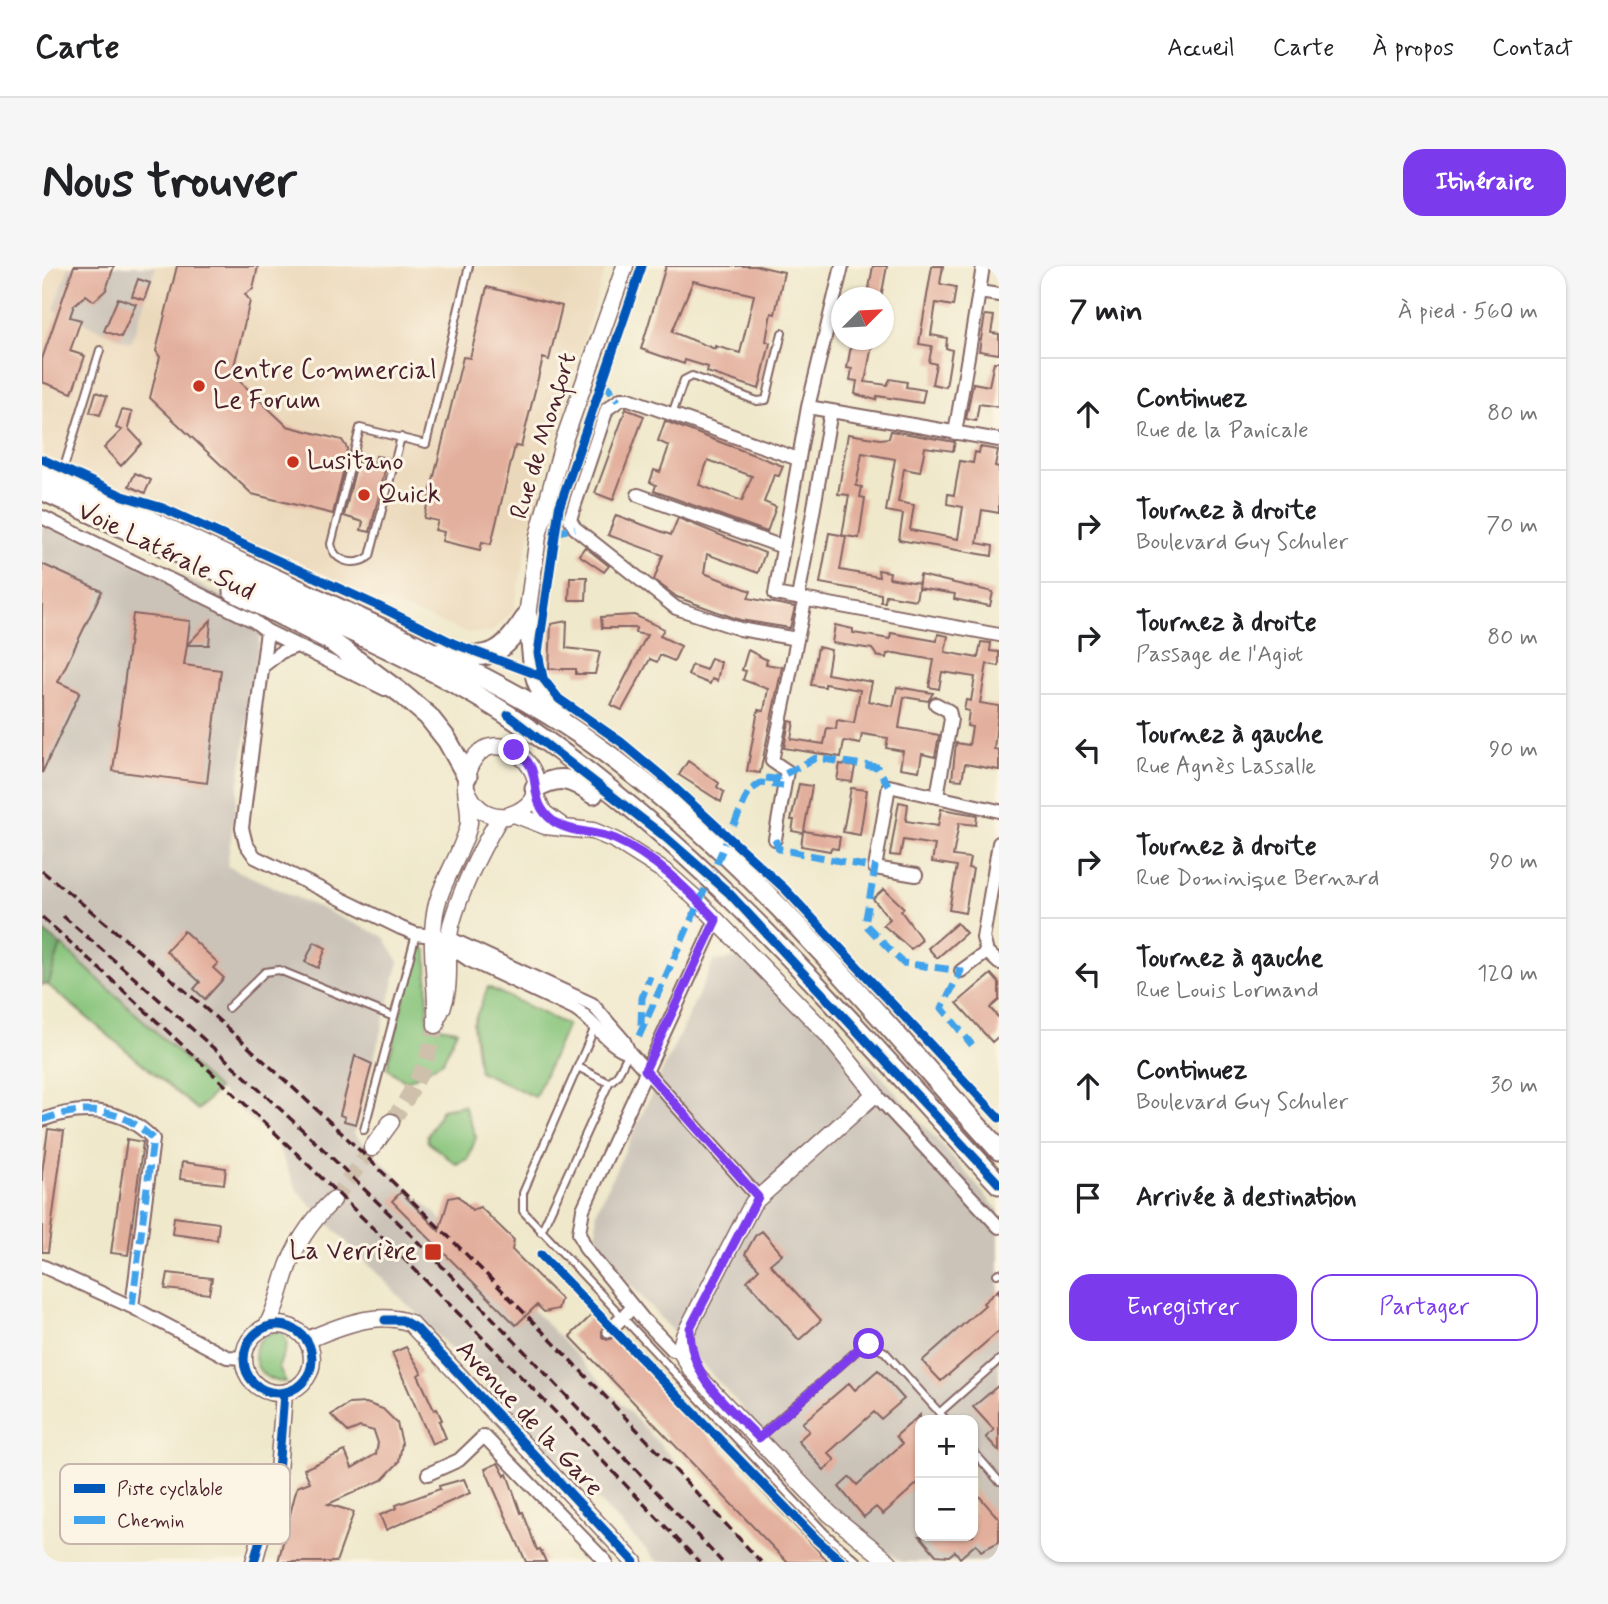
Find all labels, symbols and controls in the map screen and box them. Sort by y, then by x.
text: Carte [35,26,120,70]
text: Accueil [1167,33,1235,64]
text: Carte [1273,33,1334,64]
text: À propos [1372,33,1454,64]
text: Contact [1492,33,1573,64]
button: Itinéraire [1403,149,1566,216]
text: Nous trouver [42,150,297,215]
north arrow [831,287,894,350]
text: 7 min [1069,292,1143,331]
text: À pied · 560 m [1398,297,1538,327]
street label: Rue de Monfort [503,349,587,524]
place label: Centre Commercial Le Forum [213,354,437,418]
marker: Centre Commercial Le Forum [191,378,207,394]
text: Continuez [1136,382,1247,416]
icon: ahead [1069,395,1107,433]
text: 80 m [1487,399,1538,429]
text: Rue de la Panicale [1136,416,1309,446]
place label: Lusitano [307,445,404,479]
marker: Lusitano [285,454,301,470]
place label: Quick [378,478,441,512]
marker: Quick [356,487,372,503]
street label: Voie Latérale Sud [72,494,260,610]
text: Tournez à droite [1136,494,1317,528]
icon: right [1069,507,1107,545]
text: 70 m [1486,511,1538,541]
text: Boulevard Guy Schuler [1136,528,1348,558]
text: Tournez à droite [1136,606,1317,640]
icon: right [1069,619,1107,657]
text: 80 m [1487,623,1538,653]
text: Passage de l'Agiot [1136,640,1303,670]
text: Tournez à gauche [1136,718,1323,752]
icon: left [1069,731,1107,769]
route end [498,734,529,765]
text: 90 m [1489,735,1538,765]
text: Rue Agnès Lassalle [1136,752,1316,782]
text: Tournez à droite [1136,830,1317,864]
icon: right [1069,843,1107,881]
text: 90 m [1489,847,1538,877]
text: Rue Dominique Bernard [1136,864,1379,894]
text: Tournez à gauche [1136,942,1323,976]
icon: left [1069,955,1107,993]
text: 120 m [1477,959,1538,989]
text: Rue Louis Lormand [1136,976,1319,1006]
text: Continuez [1136,1054,1247,1088]
icon: ahead [1069,1067,1107,1105]
text: 30 m [1490,1071,1538,1101]
text: Boulevard Guy Schuler [1136,1088,1348,1118]
icon: arrive [1069,1179,1107,1217]
text: Arrivée à destination [1136,1181,1357,1215]
place label: La Verrière [289,1235,417,1269]
marker: La Verrière [423,1242,443,1262]
button: Enregistrer [1069,1274,1297,1341]
button: Partager [1311,1274,1538,1341]
route start [853,1328,884,1359]
street label: Avenue de la Gare [448,1333,610,1505]
map controls [915,1415,978,1541]
button: + [915,1415,978,1478]
legend [60,1464,290,1544]
text: Piste cyclable [117,1477,223,1502]
button: − [915,1478,978,1541]
text: Chemin [117,1509,184,1534]

